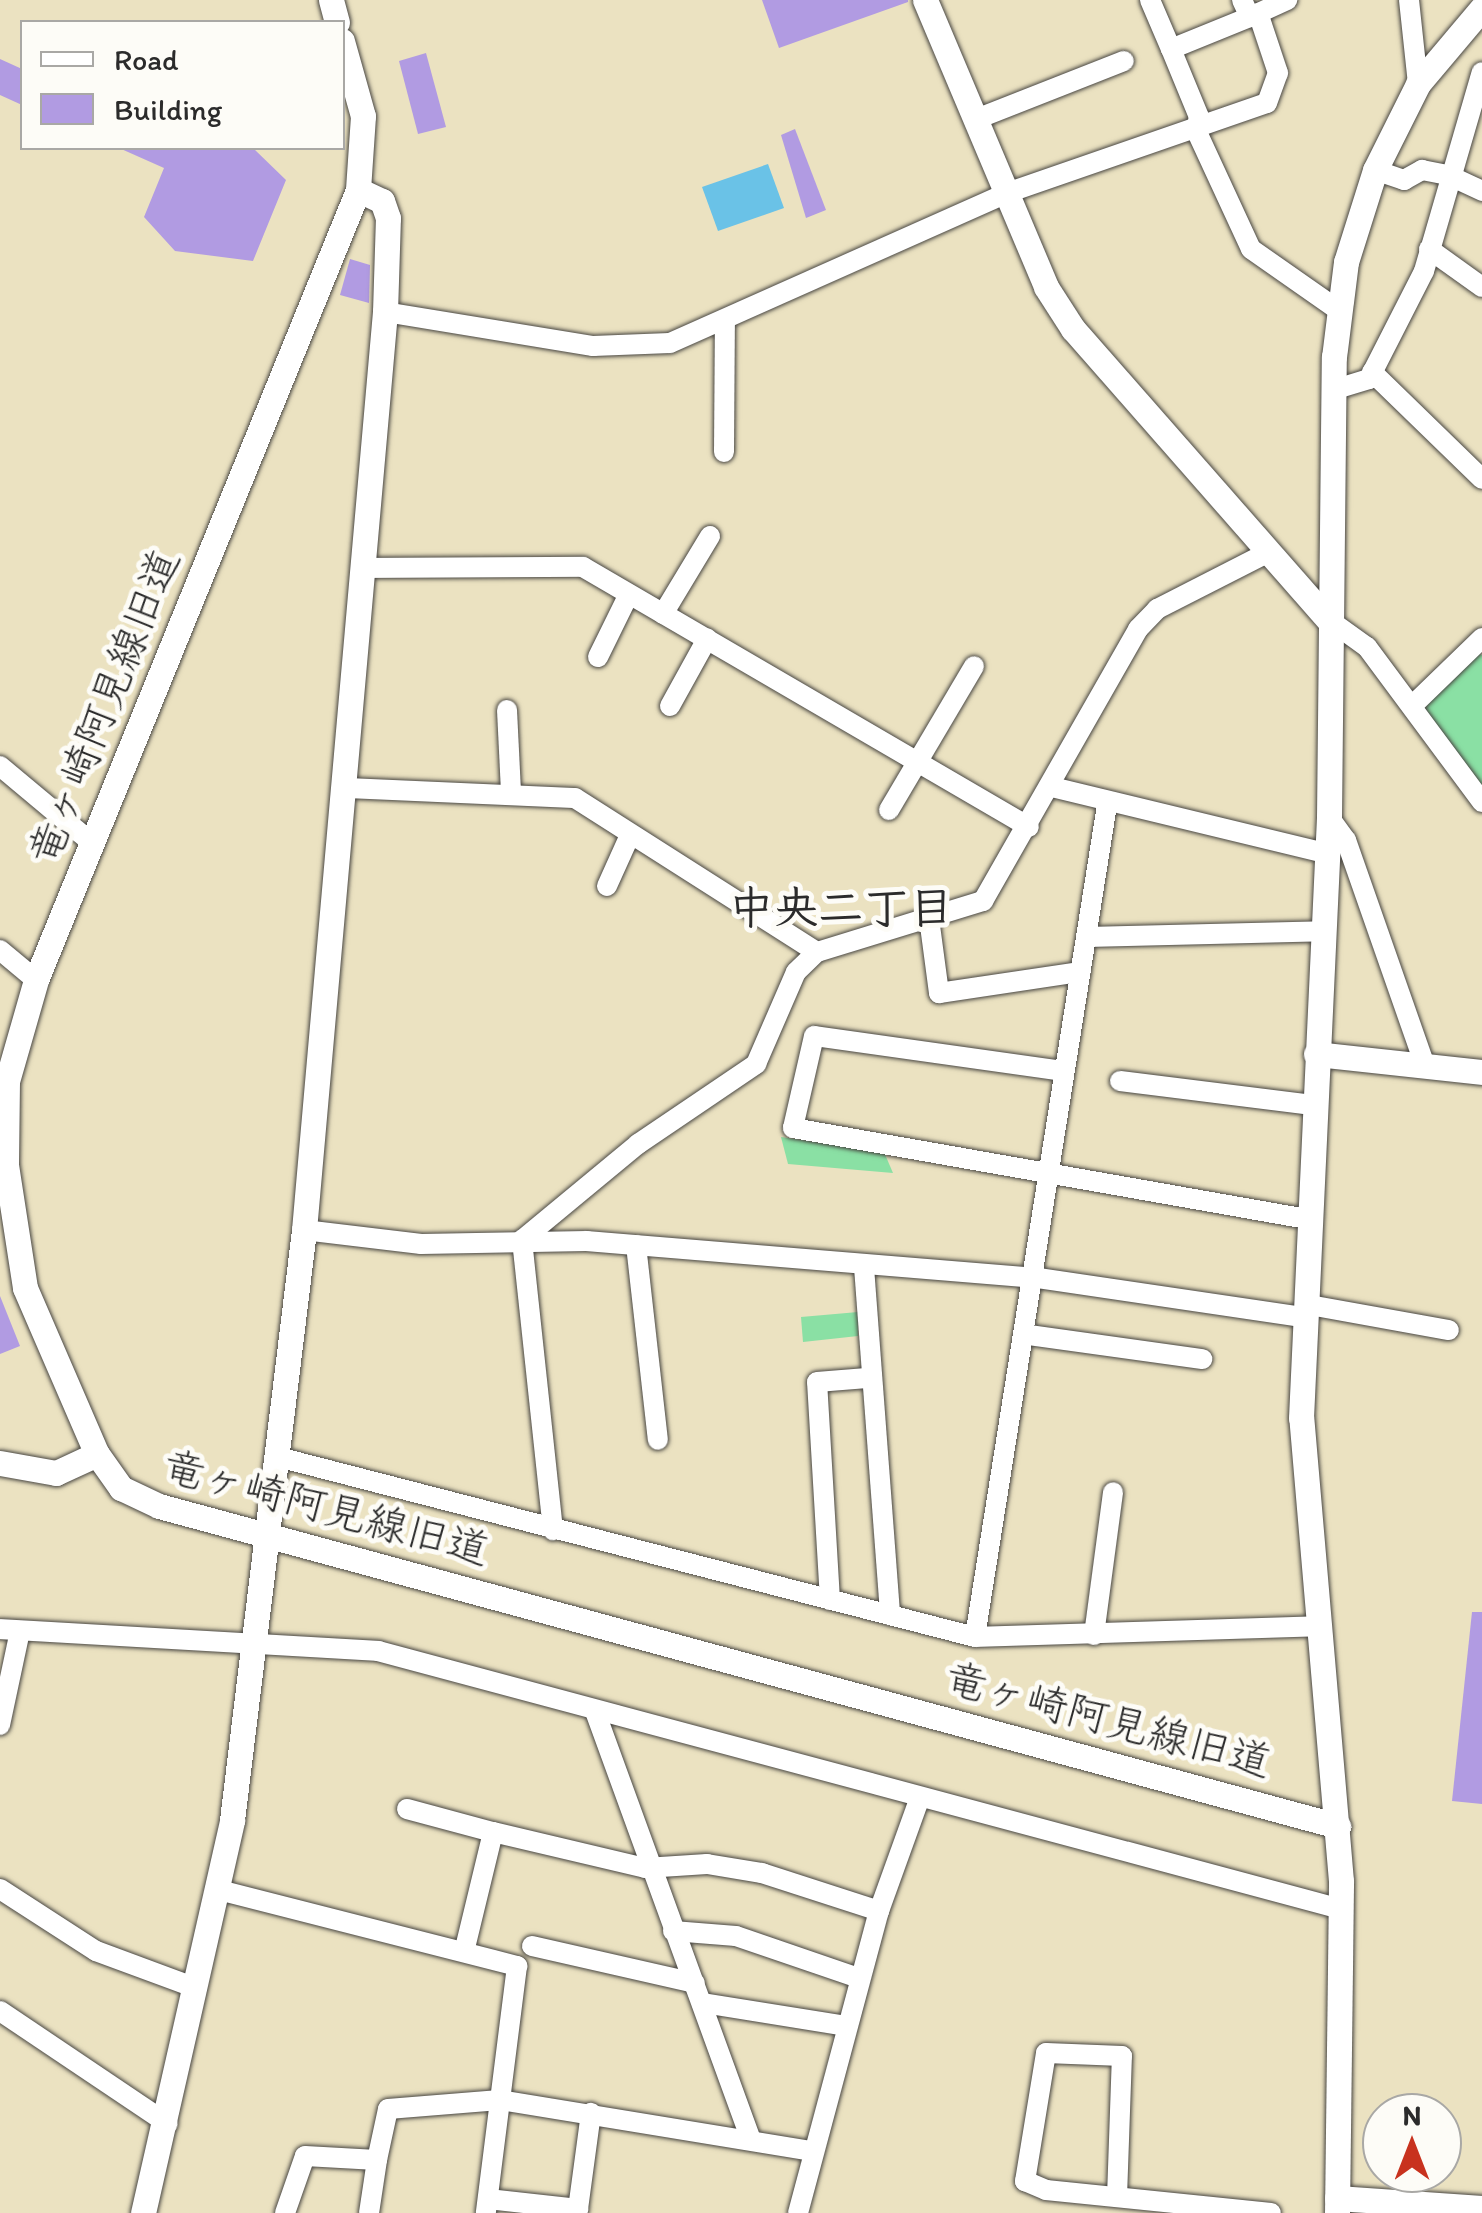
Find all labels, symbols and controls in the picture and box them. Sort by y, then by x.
legend [20,20,345,150]
text: Road [114,41,179,78]
text: Building [114,91,222,128]
street label: 竜ヶ崎阿見線旧道 [18,542,190,872]
district label: 中央二丁目 [729,881,953,935]
street label: 竜ヶ崎阿見線旧道 [157,1440,495,1576]
street label: 竜ヶ崎阿見線旧道 [939,1652,1277,1788]
north arrow [1362,2093,1462,2193]
text: N [1403,2098,1421,2132]

